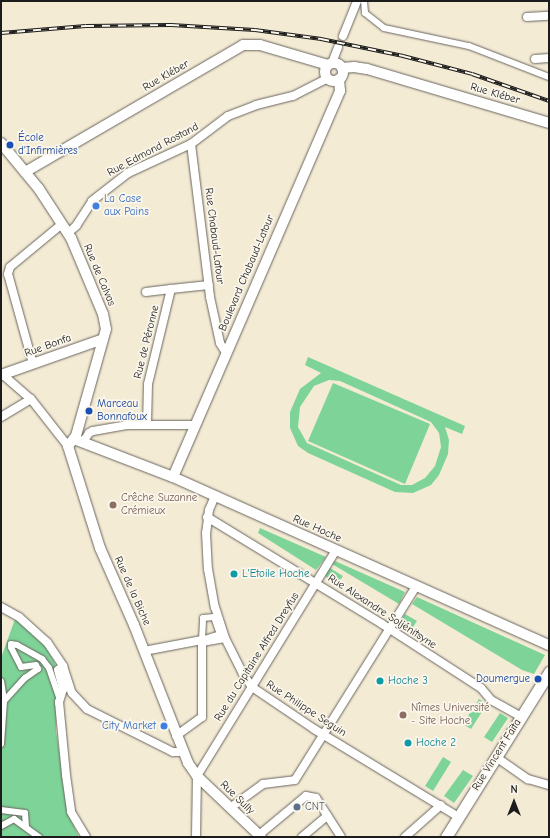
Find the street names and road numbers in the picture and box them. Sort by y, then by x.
street label: Rue Kléber [141,57,191,95]
street label: Rue Kléber [469,81,521,107]
street label: Rue Edmond Rostand [105,120,201,180]
street label: Rue Chabaud-Latour [202,187,226,285]
street label: Boulevard Chabaud-Latour [216,213,278,333]
street label: Rue de Calvas [80,242,118,308]
street label: Rue de Péronne [131,304,163,380]
street label: Rue Bonfa [23,331,73,361]
street label: Rue Hoche [291,512,343,546]
street label: Rue de la Biche [111,554,153,628]
street label: Rue Alexandre Soljénitsyne [325,572,439,652]
street label: Rue du Capitaine Alfred Dreyfus [212,590,302,724]
street label: Rue Philippe Seguin [263,678,349,740]
street label: Rue Vincent Faïta [470,717,524,793]
street label: Rue Sully [217,778,257,818]

